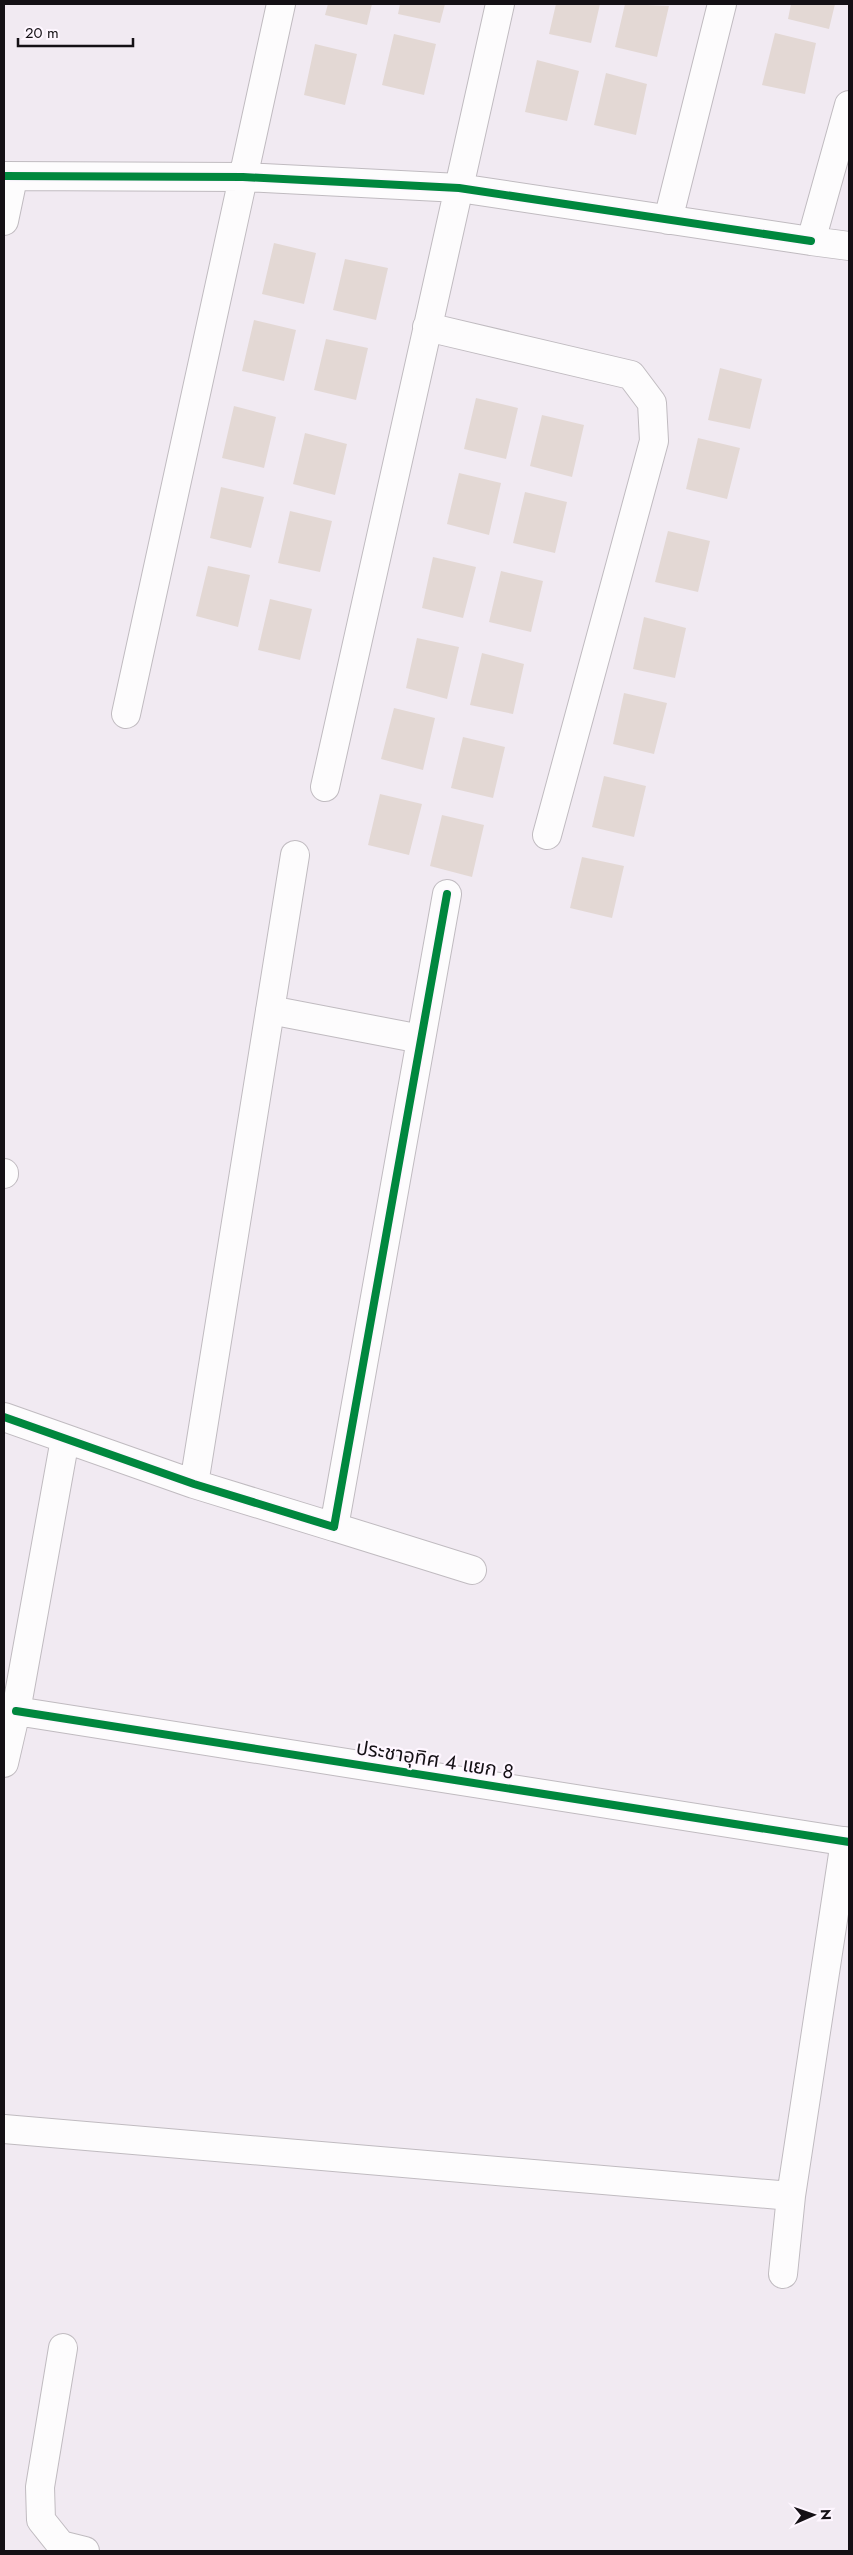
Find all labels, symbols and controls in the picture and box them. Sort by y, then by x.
scale bar [18,15,132,47]
text: 20 m [25,22,59,44]
street label: ประชาอุทิศ 4 แยก 8 [354,1733,516,1787]
north arrow [788,2490,838,2540]
text: N [816,2509,836,2520]

